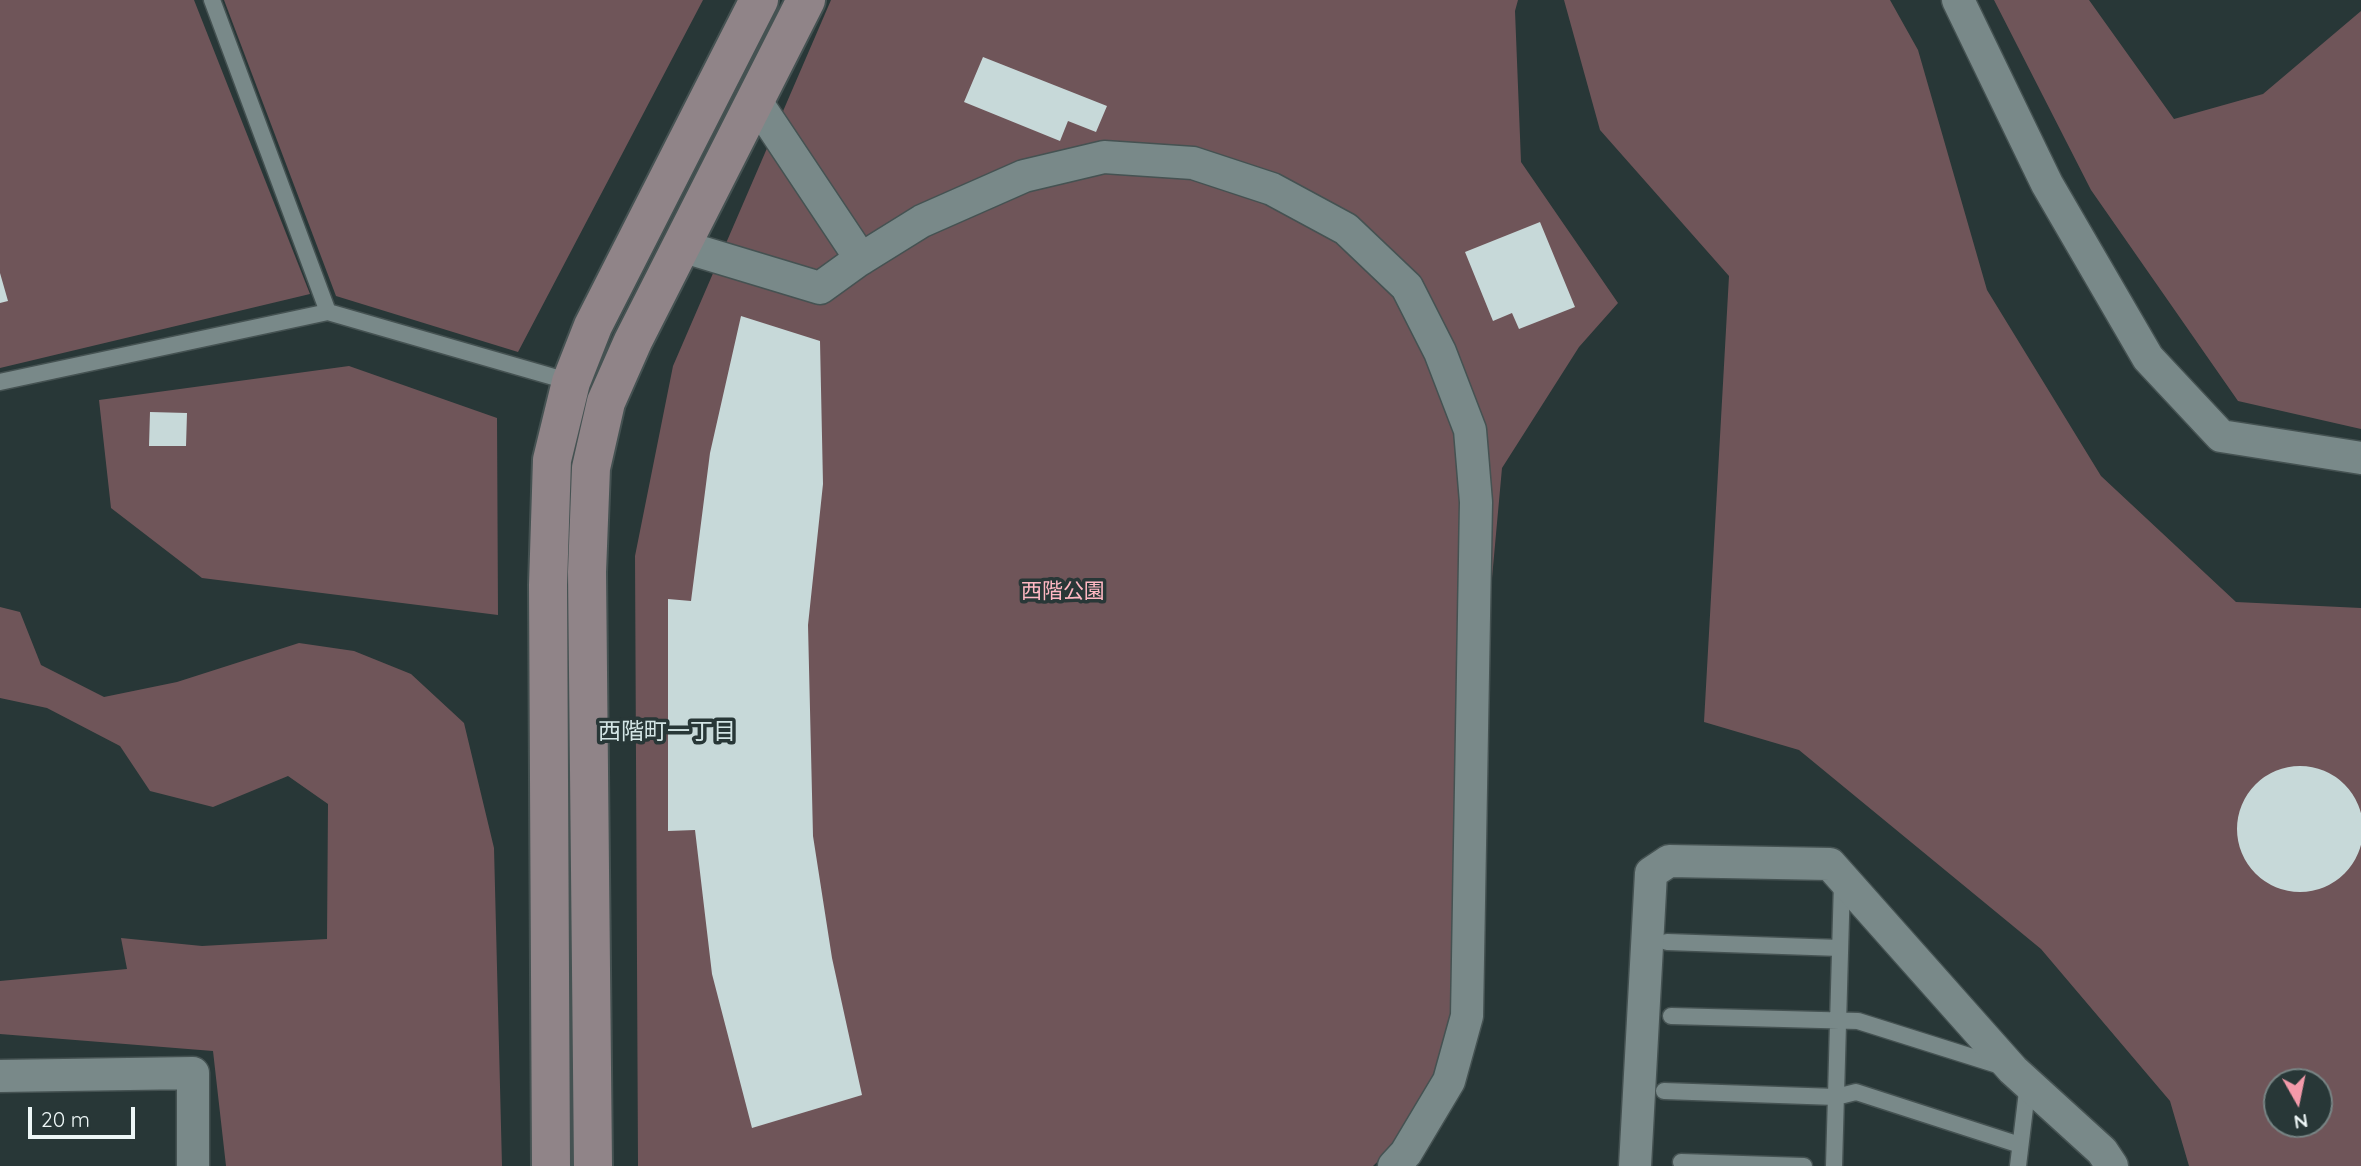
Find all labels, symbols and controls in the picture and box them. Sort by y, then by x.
park label: 西階公園 [1021,579,1105,605]
district label: 西階町一丁目 [598,718,736,746]
north arrow [2263,1068,2333,1138]
scale bar [32,1092,138,1136]
text: 20 m [41,1106,90,1132]
text: N [2292,1109,2310,1135]

